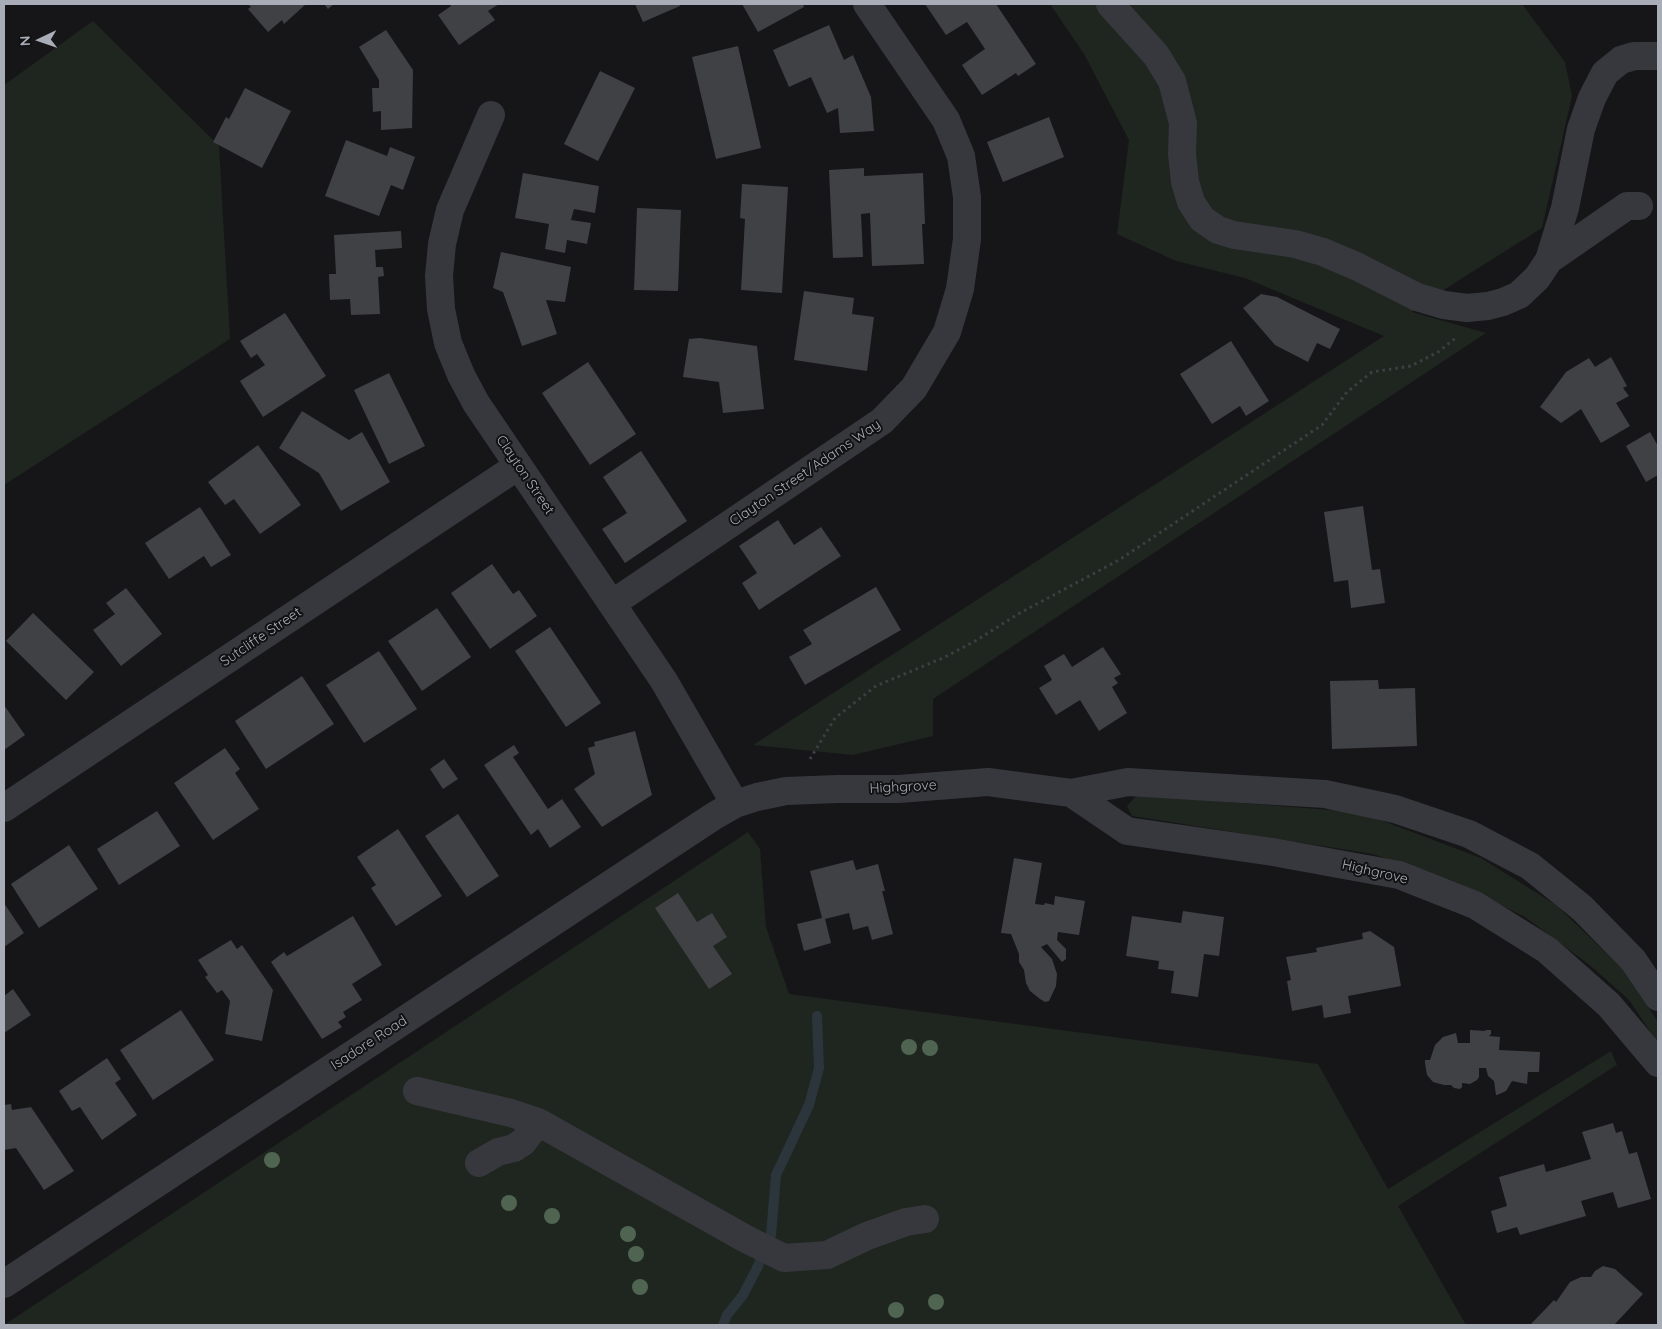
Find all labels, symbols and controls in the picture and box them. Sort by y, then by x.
north arrow [15,15,65,65]
text: N [16,35,34,46]
street label: Clayton Street/Adams Way [726,416,884,530]
street label: Clayton Street [492,432,558,518]
street label: Sutcliffe Street [217,604,305,670]
street label: Highgrove [869,777,937,797]
street label: Highgrove [1340,856,1410,888]
street label: Isadore Road [328,1012,410,1074]

